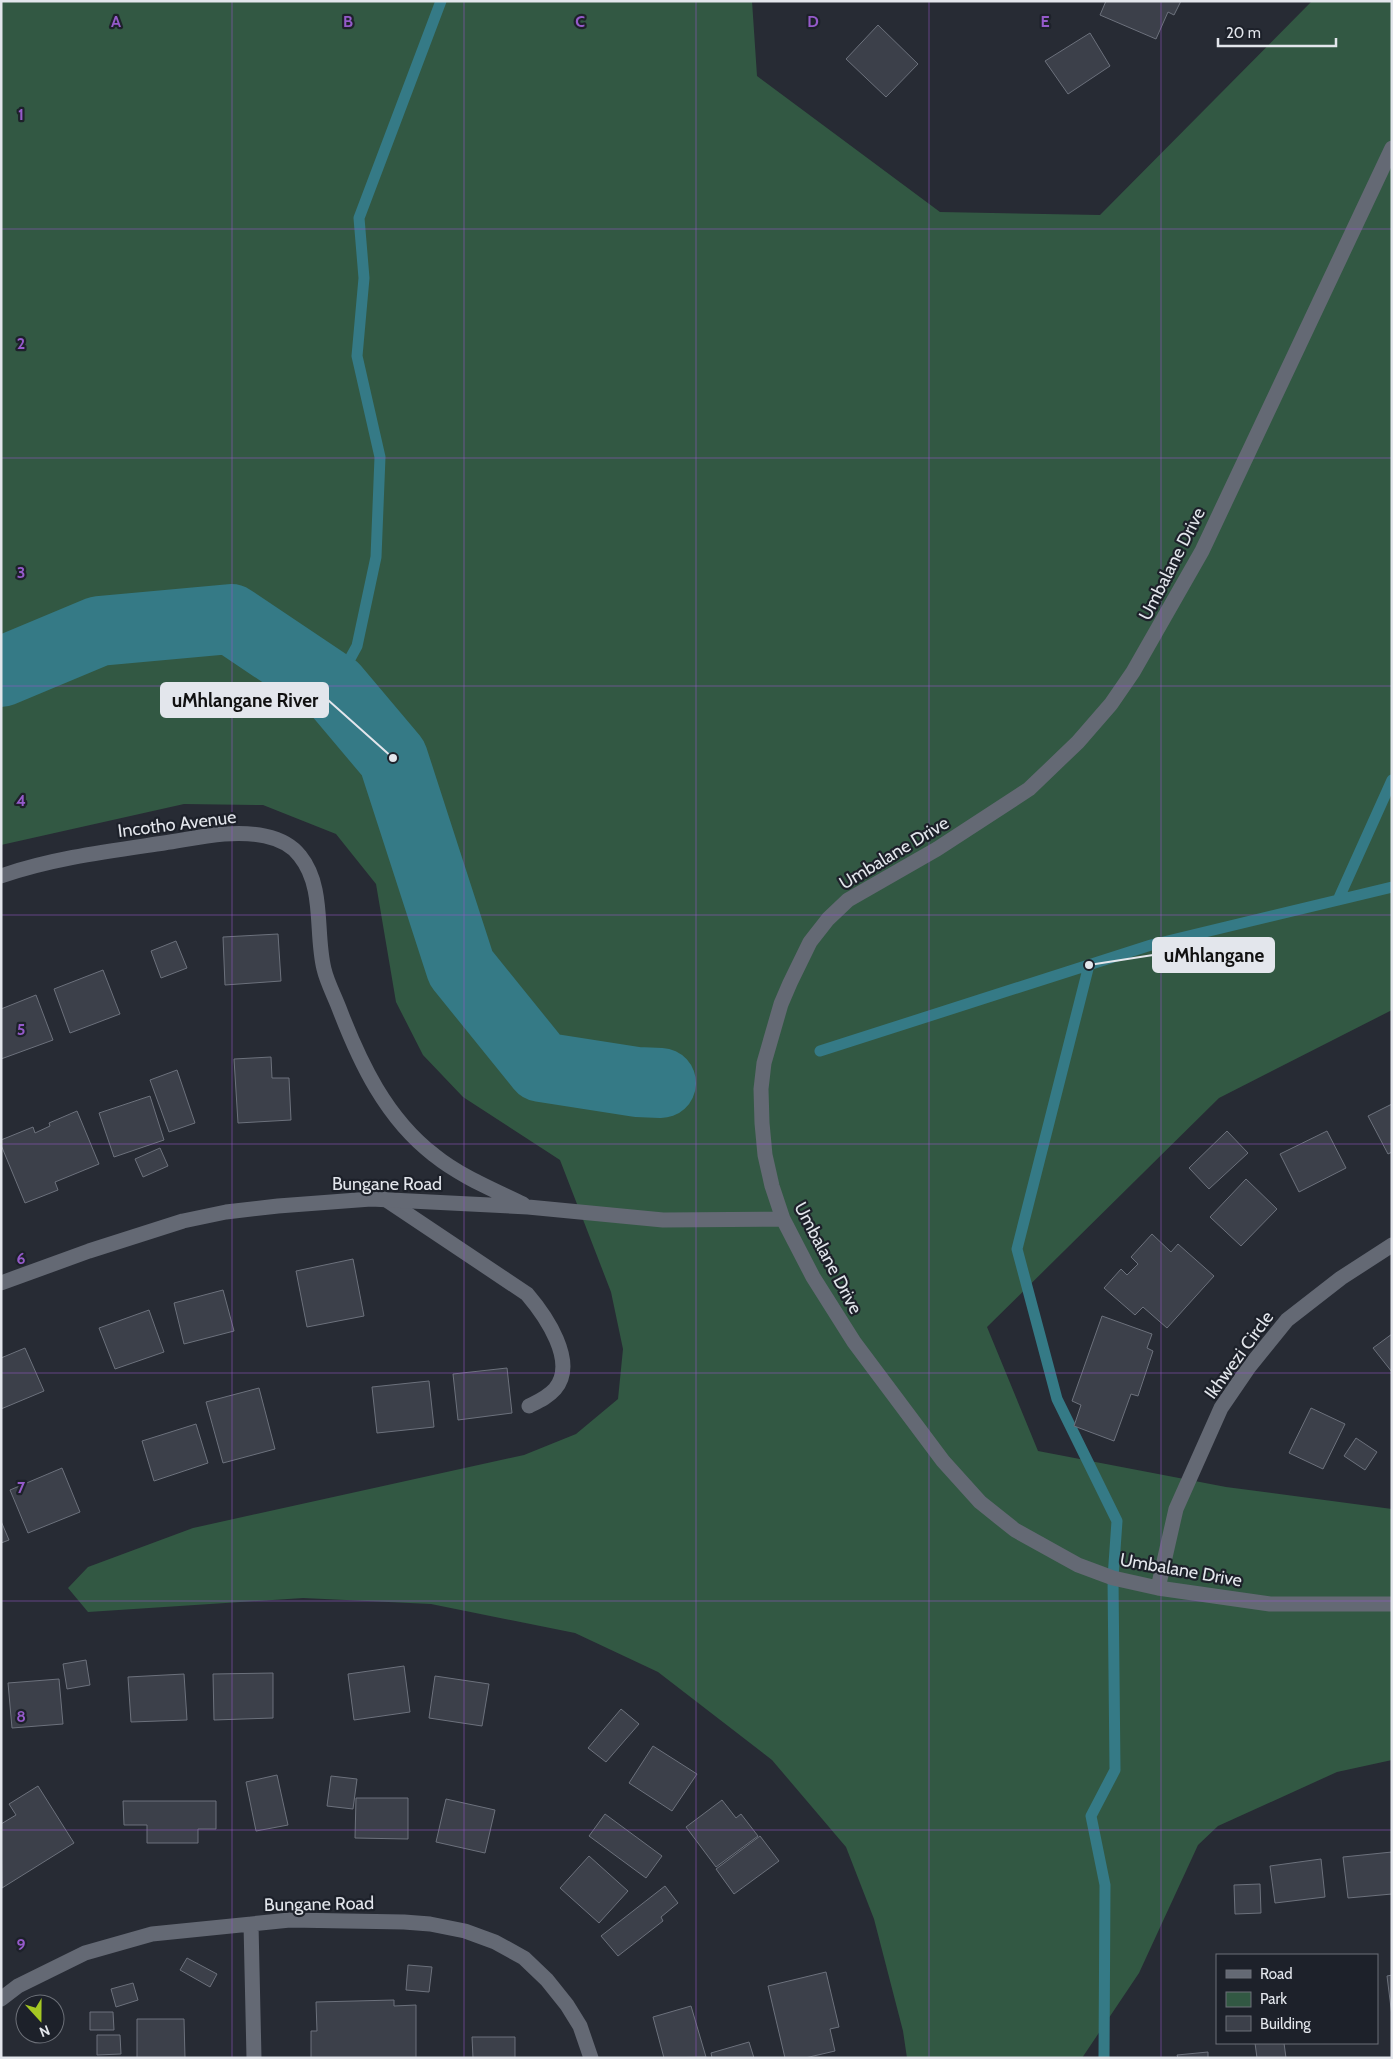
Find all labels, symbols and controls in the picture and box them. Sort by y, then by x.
text: A [111,12,121,31]
text: B [343,12,353,31]
text: C [575,12,585,31]
text: D [807,12,819,31]
text: E [1040,12,1050,31]
scale bar [1218,15,1336,47]
text: 20 m [1226,24,1261,42]
text: 1 [18,105,24,124]
text: 2 [17,334,25,353]
street label: Umbalane Drive [1134,504,1210,624]
text: 3 [17,563,25,582]
callout: uMhlangane River [161,683,328,717]
text: uMhlangane River [172,689,319,712]
text: 4 [16,791,26,810]
street label: Incotho Avenue [117,806,237,842]
street label: Umbalane Drive [835,812,953,894]
callout: uMhlangane [1153,938,1274,972]
text: uMhlangane [1164,944,1264,967]
text: 5 [17,1020,25,1039]
street label: Bungane Road [332,1173,442,1195]
street label: Umbalane Drive [789,1198,867,1318]
text: 6 [17,1249,26,1268]
street label: Ikhwezi Circle [1200,1307,1278,1403]
text: 7 [17,1478,26,1497]
street label: Umbalane Drive [1118,1548,1244,1592]
text: 8 [16,1707,26,1726]
street label: Bungane Road [264,1892,374,1916]
text: 9 [17,1935,26,1954]
legend [1216,1954,1378,2044]
text: Road [1260,1965,1293,1983]
text: Park [1260,1990,1287,2008]
north arrow [15,1994,65,2044]
text: Building [1260,2015,1311,2033]
text: N [37,2021,53,2041]

